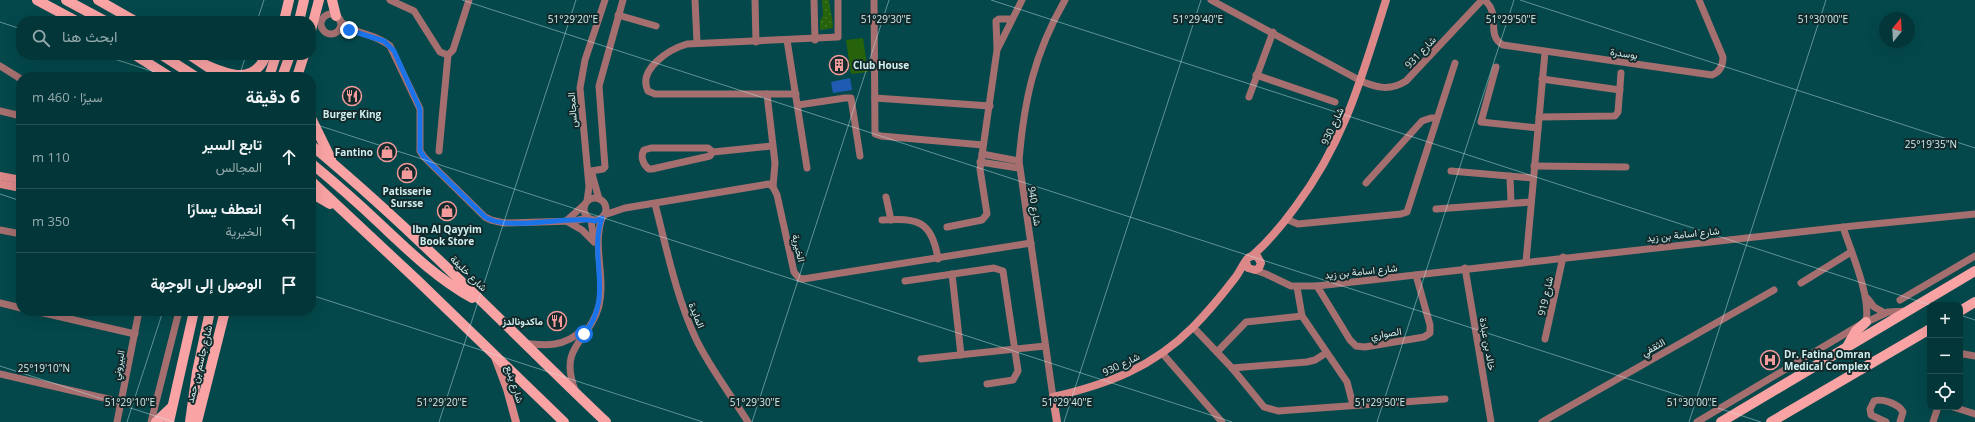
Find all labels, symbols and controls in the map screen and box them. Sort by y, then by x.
text: 51°29'20"E [548,12,598,26]
text: 51°29'30"E [861,12,911,26]
text: 51°29'40"E [1173,12,1223,26]
text: 51°29'50"E [1486,12,1536,26]
text: 51°30'00"E [1798,12,1848,26]
north arrow [1879,12,1915,48]
search box [16,16,316,60]
route end [340,21,358,39]
text: ابحث هنا [62,26,117,46]
icon: search [30,27,52,49]
street label: شارع 931 [1401,33,1439,71]
street label: بوسدرة [1609,44,1639,62]
building icon: Club House [828,54,850,76]
place label: Club House [853,58,909,72]
text: 6 دقيقة [246,85,300,108]
restaurant icon: Burger King [341,85,363,107]
text: سيرًا · 460 m [32,88,102,106]
street label: المجالس [564,92,580,128]
street label: شارع 930 [1317,105,1347,147]
place label: Burger King [323,107,382,121]
text: تابع السير [202,134,262,154]
text: 25°19'35"N [1905,137,1957,151]
shop icon: Fantino [376,141,398,163]
place label: Fantino [335,145,373,159]
icon: ahead [278,146,300,168]
text: 110 m [32,148,70,166]
text: المجالس [216,158,262,176]
shop icon: Patisserie Sursse [396,162,418,184]
place label: Patisserie Sursse [382,184,432,210]
street label: شارع 940 [1025,185,1045,227]
text: انعطف يسارًا [187,198,262,218]
shop icon: Ibn Al Qayyim Book Store [436,200,458,222]
icon: left [278,210,300,232]
text: 350 m [32,212,70,230]
text: الخيرية [225,222,262,240]
place label: Ibn Al Qayyim Book Store [412,222,482,248]
street label: شارع اسامة بن زيد [1646,223,1720,245]
street label: الخيرية [789,233,809,263]
street label: شارع خليفة [447,252,491,294]
street label: شارع اسامة بن زيد [1324,260,1398,282]
text: الوصول إلى الوجهة [151,273,262,293]
icon: arrive [278,274,300,296]
street label: شارع 919 [1534,275,1556,317]
street label: المايدة [686,300,708,330]
map controls [1927,302,1963,410]
button: + [1927,302,1963,338]
restaurant icon: ماكدونالدز [546,310,568,332]
place label: ماكدونالدز [501,314,544,328]
street label: خالد بن عبادة [1476,316,1500,372]
street label: شارع جاسم بن حمد [183,324,215,404]
street label: الصواري [1370,324,1403,344]
route start [575,325,593,343]
street label: الثقفي [1638,335,1669,361]
button: − [1927,338,1963,374]
place label: Dr. Fatina Omran Medical Complex [1784,347,1870,373]
street label: البيروني [108,349,130,382]
street label: شارع 930 [1100,349,1142,379]
hospital icon: Dr. Fatina Omran Medical Complex [1759,349,1781,371]
text: 25°19'10"N [18,361,70,375]
street label: شارع ينبع [502,363,528,405]
button: locate [1927,374,1963,410]
text: 51°29'10"E [105,395,155,409]
text: 51°29'20"E [417,395,467,409]
text: 51°29'30"E [730,395,780,409]
text: 51°29'40"E [1042,395,1092,409]
text: 51°29'50"E [1355,395,1405,409]
text: 51°30'00"E [1667,395,1717,409]

